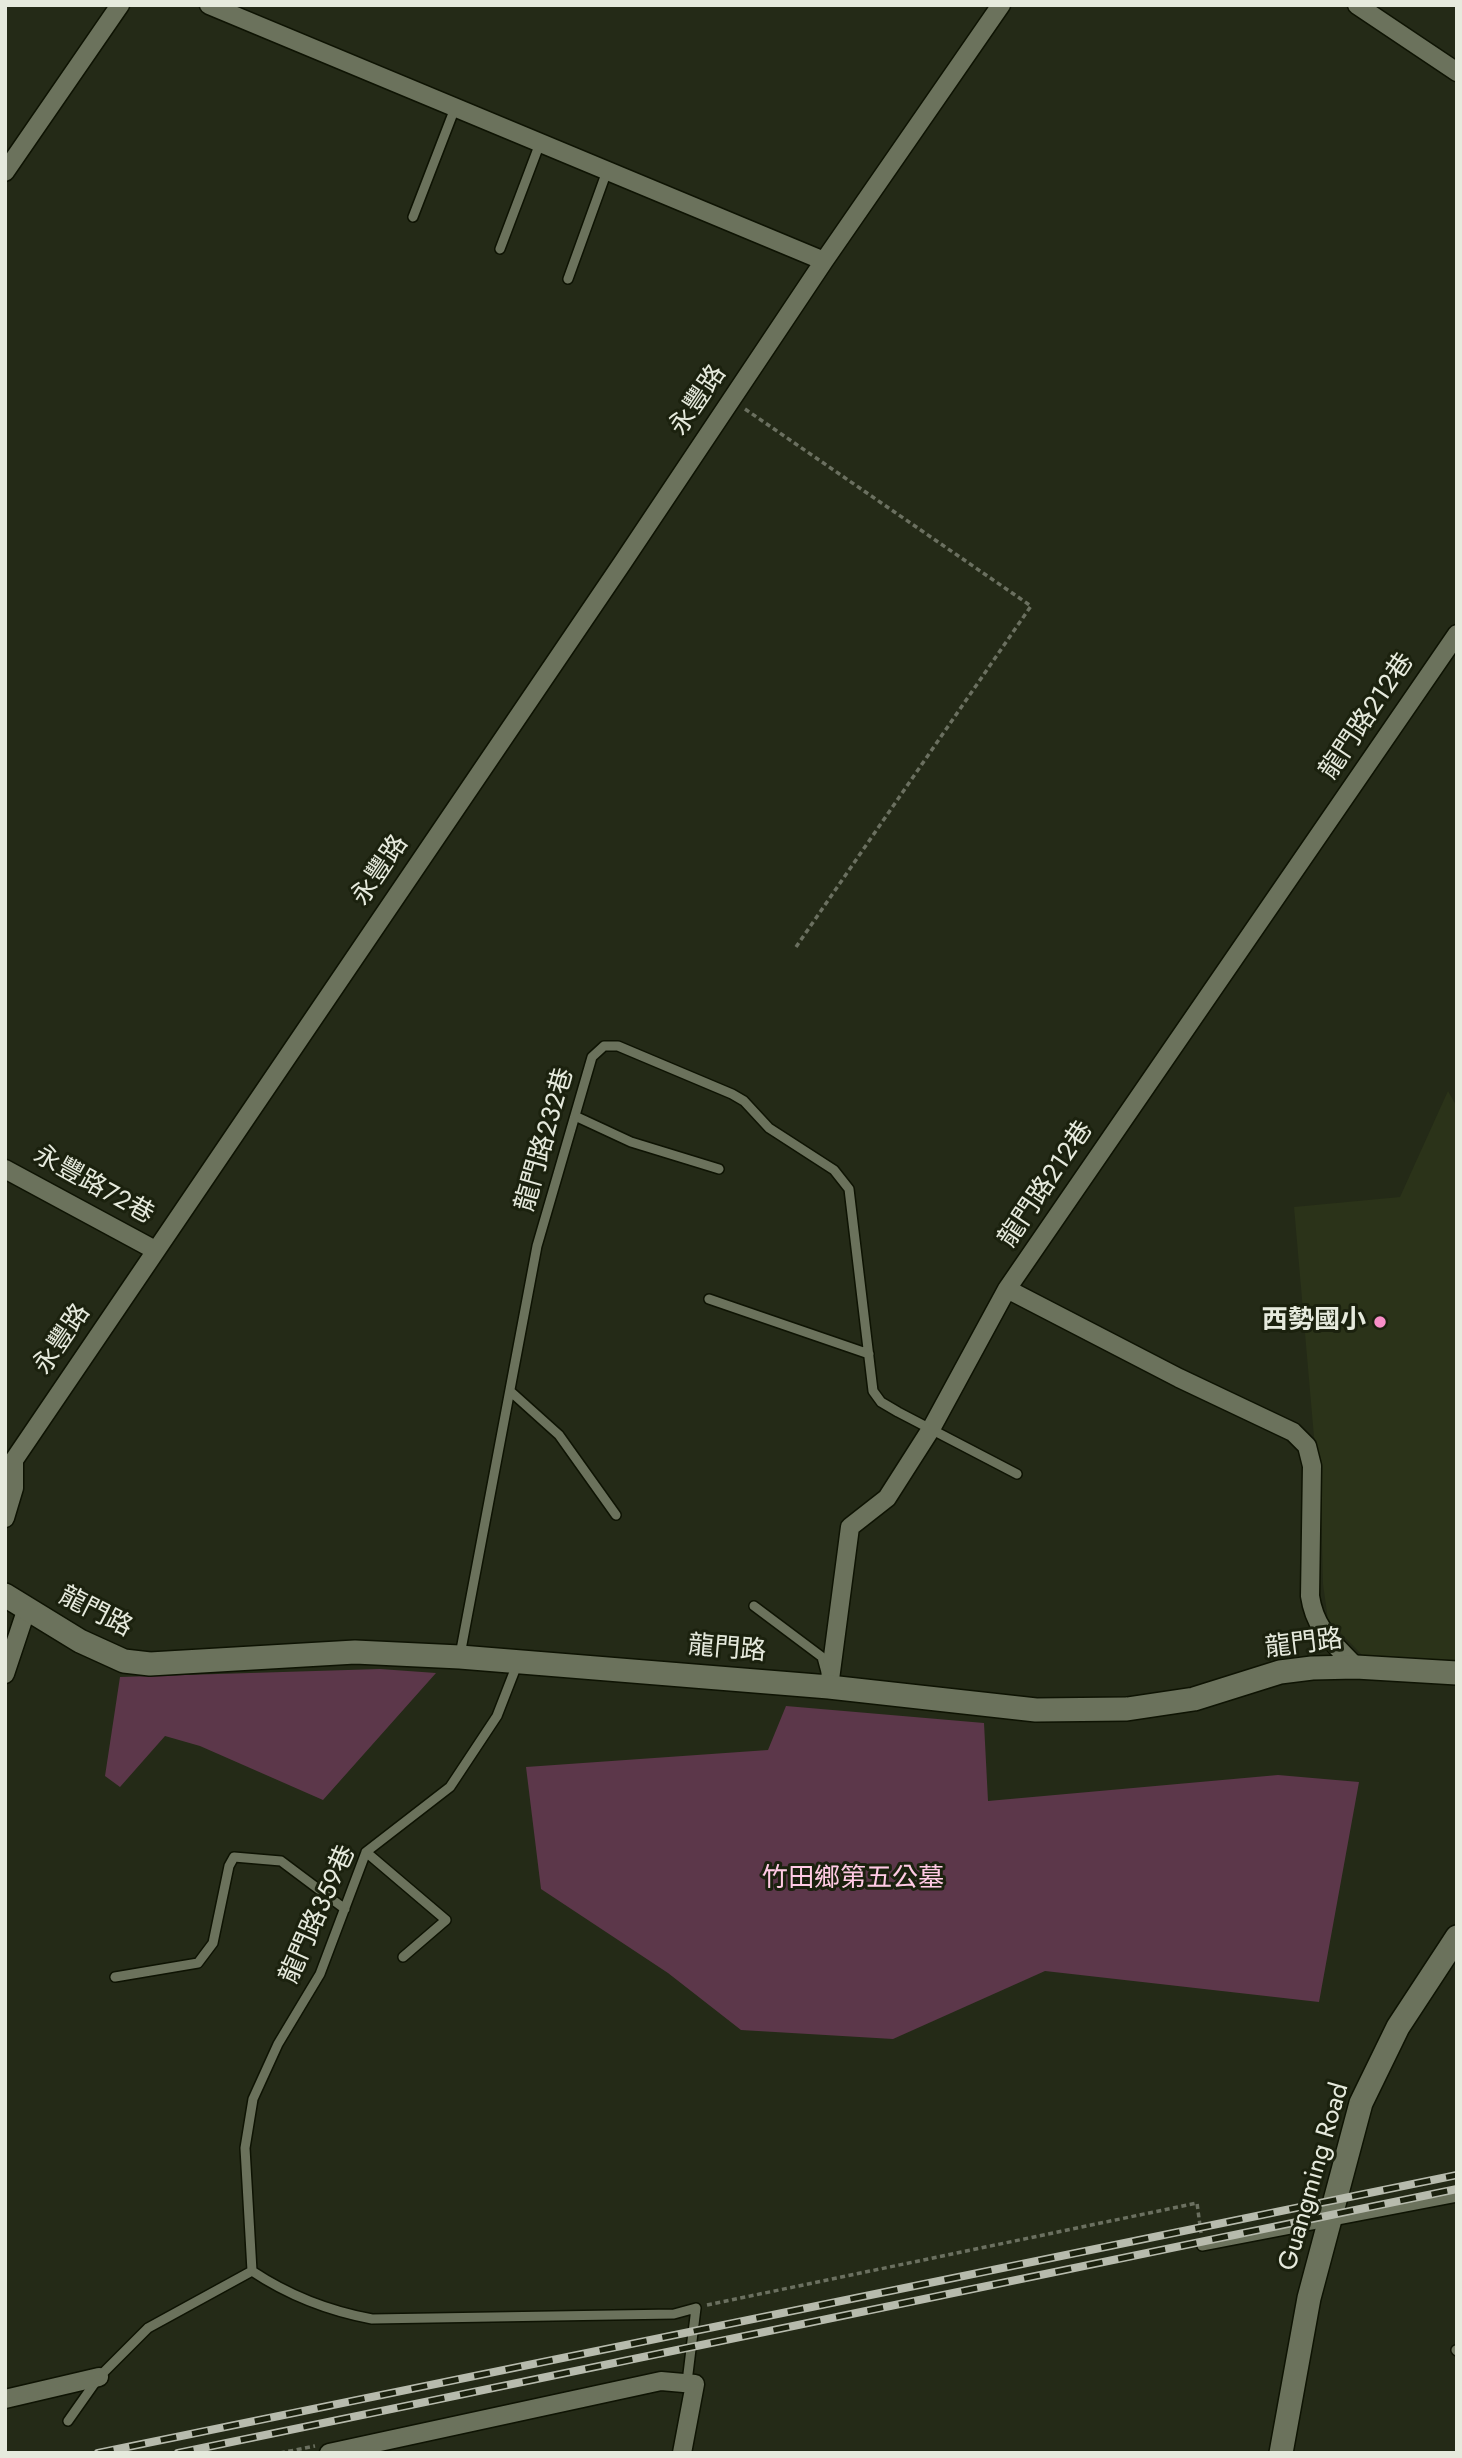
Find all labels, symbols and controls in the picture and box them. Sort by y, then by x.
street label: 永豐路 [664,360,734,442]
street label: 龍門路212巷 [1314,648,1422,786]
street label: 永豐路 [346,830,416,912]
street label: 龍門路232巷 [511,1065,581,1215]
street label: 龍門路212巷 [993,1116,1101,1254]
street label: 永豐路72巷 [28,1140,158,1232]
street label: 永豐路 [28,1299,98,1381]
place label: 西勢國小 [1262,1306,1366,1338]
marker: 西勢國小 [1372,1314,1388,1330]
street label: 龍門路 [53,1581,137,1645]
street label: 龍門路 [1263,1625,1345,1665]
street label: 龍門路 [687,1631,767,1669]
street label: 龍門路359巷 [275,1841,363,1989]
park label: 竹田鄉第五公墓 [762,1864,944,1896]
street label: Guangming Road [1273,2079,1357,2275]

